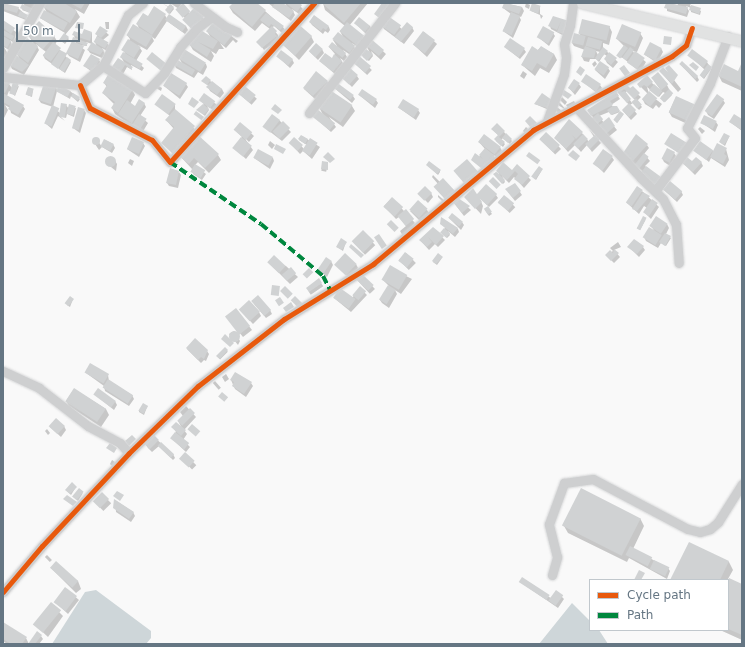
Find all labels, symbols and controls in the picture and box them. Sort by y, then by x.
scale bar [18,16,82,42]
text: 50 m [23,24,54,38]
legend [589,579,729,631]
text: Cycle path [627,588,691,602]
text: Path [627,608,653,622]

